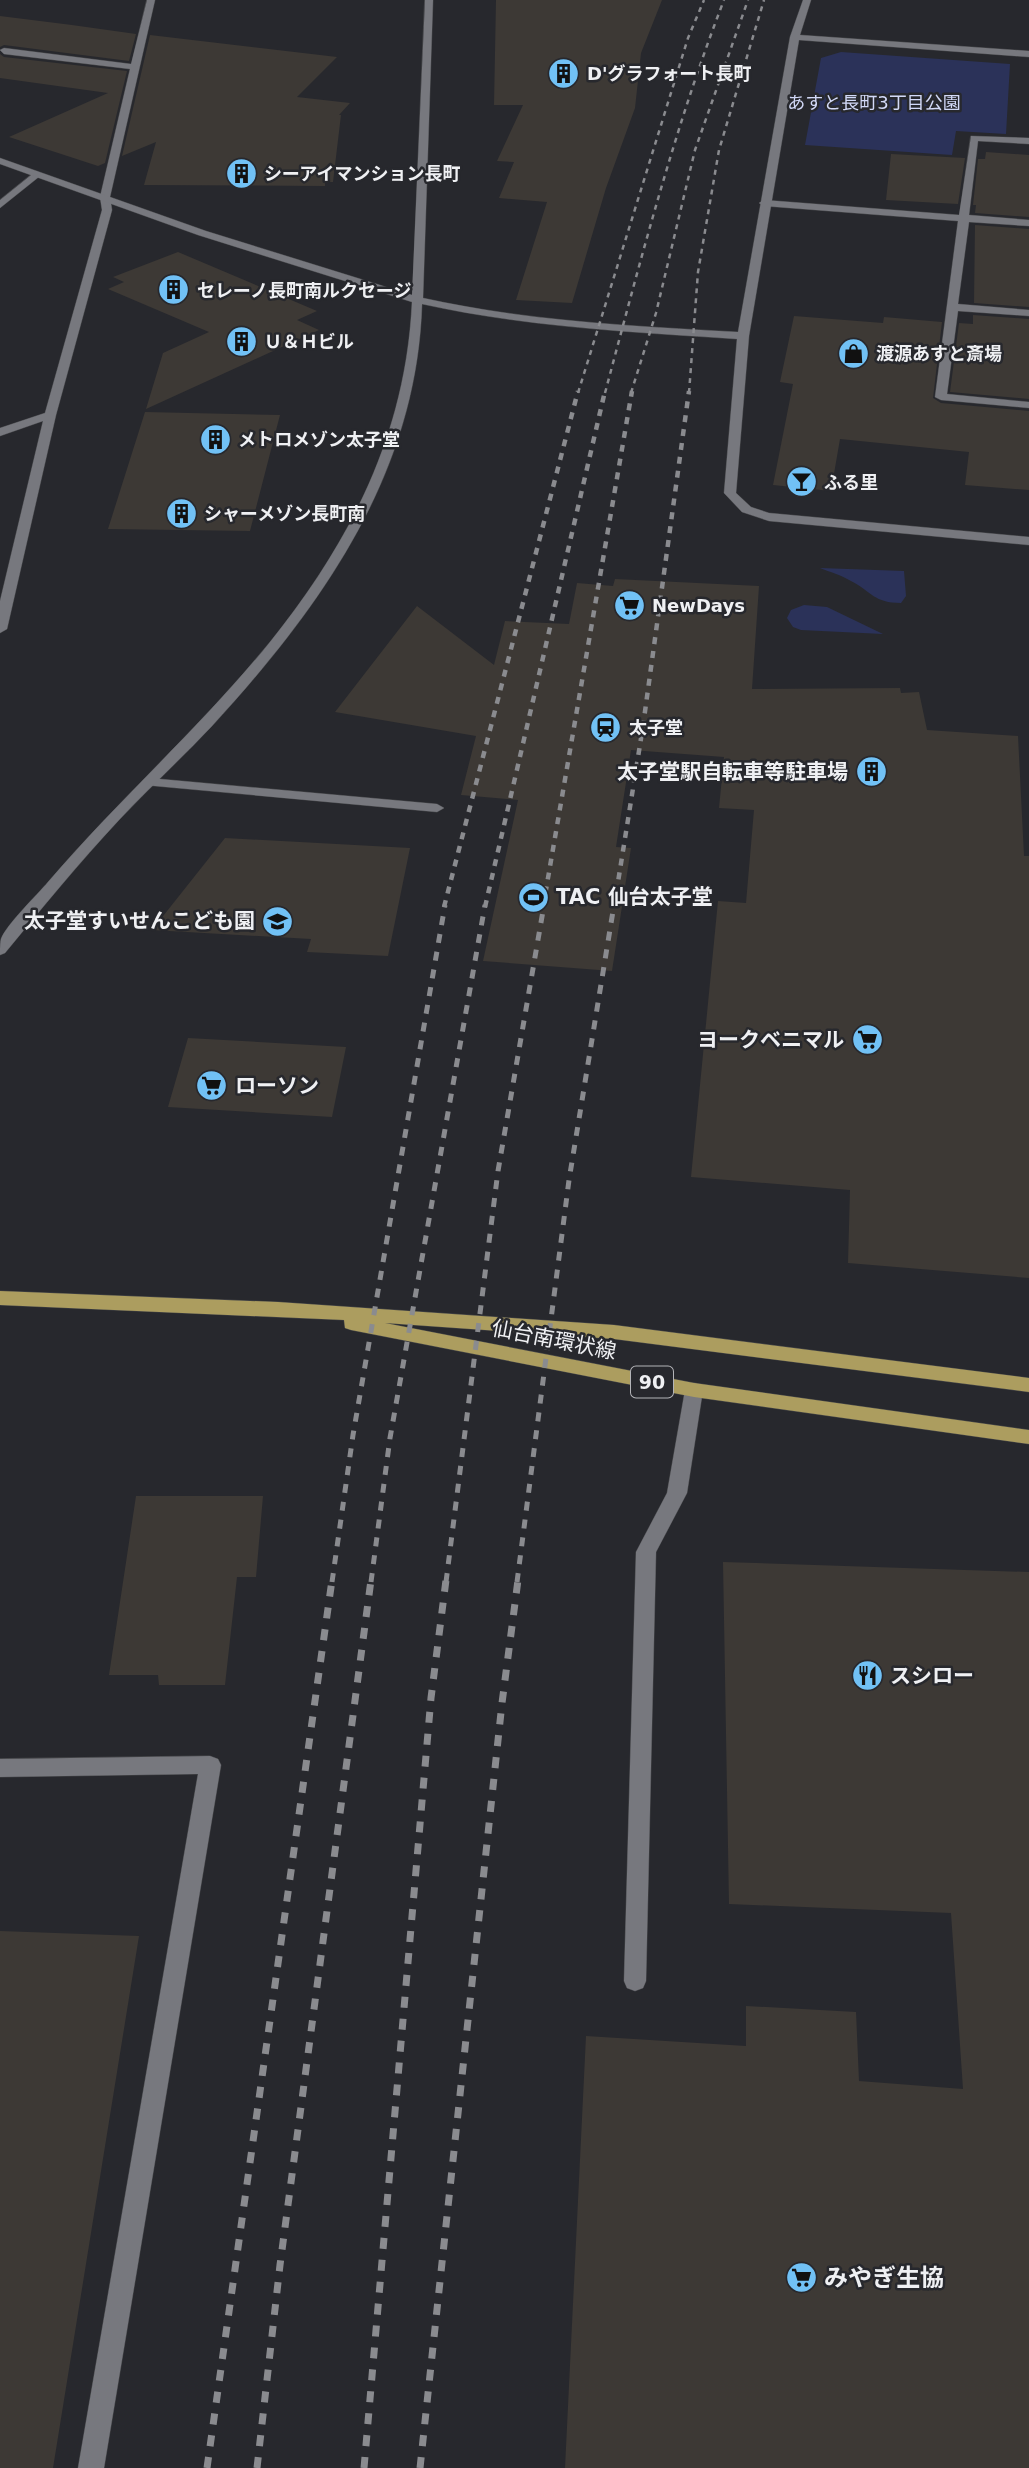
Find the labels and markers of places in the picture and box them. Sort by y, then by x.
building icon: D'グラフォート長町 [547,56,581,90]
place label: D'グラフォート長町 [587,63,751,84]
building icon: シーアイマンション長町 [224,156,258,190]
place label: シーアイマンション長町 [264,163,460,184]
building icon: セレーノ長町南ルクセージ [157,273,191,307]
place label: セレーノ長町南ルクセージ [197,280,412,301]
building icon: Ｕ＆Ｈビル [224,324,258,358]
place label: Ｕ＆Ｈビル [264,331,354,352]
shop icon: 渡源あすと斎場 [836,336,870,370]
place label: 渡源あすと斎場 [876,343,1002,364]
building icon: メトロメゾン太子堂 [198,422,232,456]
place label: メトロメゾン太子堂 [238,429,400,450]
bar icon: ふる里 [784,465,818,499]
place label: ふる里 [824,472,878,493]
building icon: シャーメゾン長町南 [164,496,198,530]
place label: シャーメゾン長町南 [204,503,365,524]
supermarket icon: NewDays [612,588,646,622]
place label: NewDays [652,595,745,616]
station icon: 太子堂 [589,710,623,744]
place label: 太子堂 [629,717,683,738]
building icon: 太子堂駅自転車等駐車場 [854,755,888,789]
place label: 太子堂駅自転車等駐車場 [617,760,848,784]
sports icon: TAC 仙台太子堂 [516,880,550,914]
place label: TAC 仙台太子堂 [556,885,713,909]
school or university icon: 太子堂すいせんこども園 [261,904,295,938]
place label: 太子堂すいせんこども園 [24,909,255,933]
supermarket icon: ヨークベニマル [850,1023,884,1057]
place label: ヨークベニマル [697,1028,844,1052]
supermarket icon: ローソン [195,1069,229,1103]
place label: ローソン [235,1074,319,1098]
restaurant icon: スシロー [850,1659,884,1693]
place label: スシロー [890,1664,974,1688]
supermarket icon: みやぎ生協 [784,2261,818,2295]
place label: みやぎ生協 [824,2264,944,2292]

